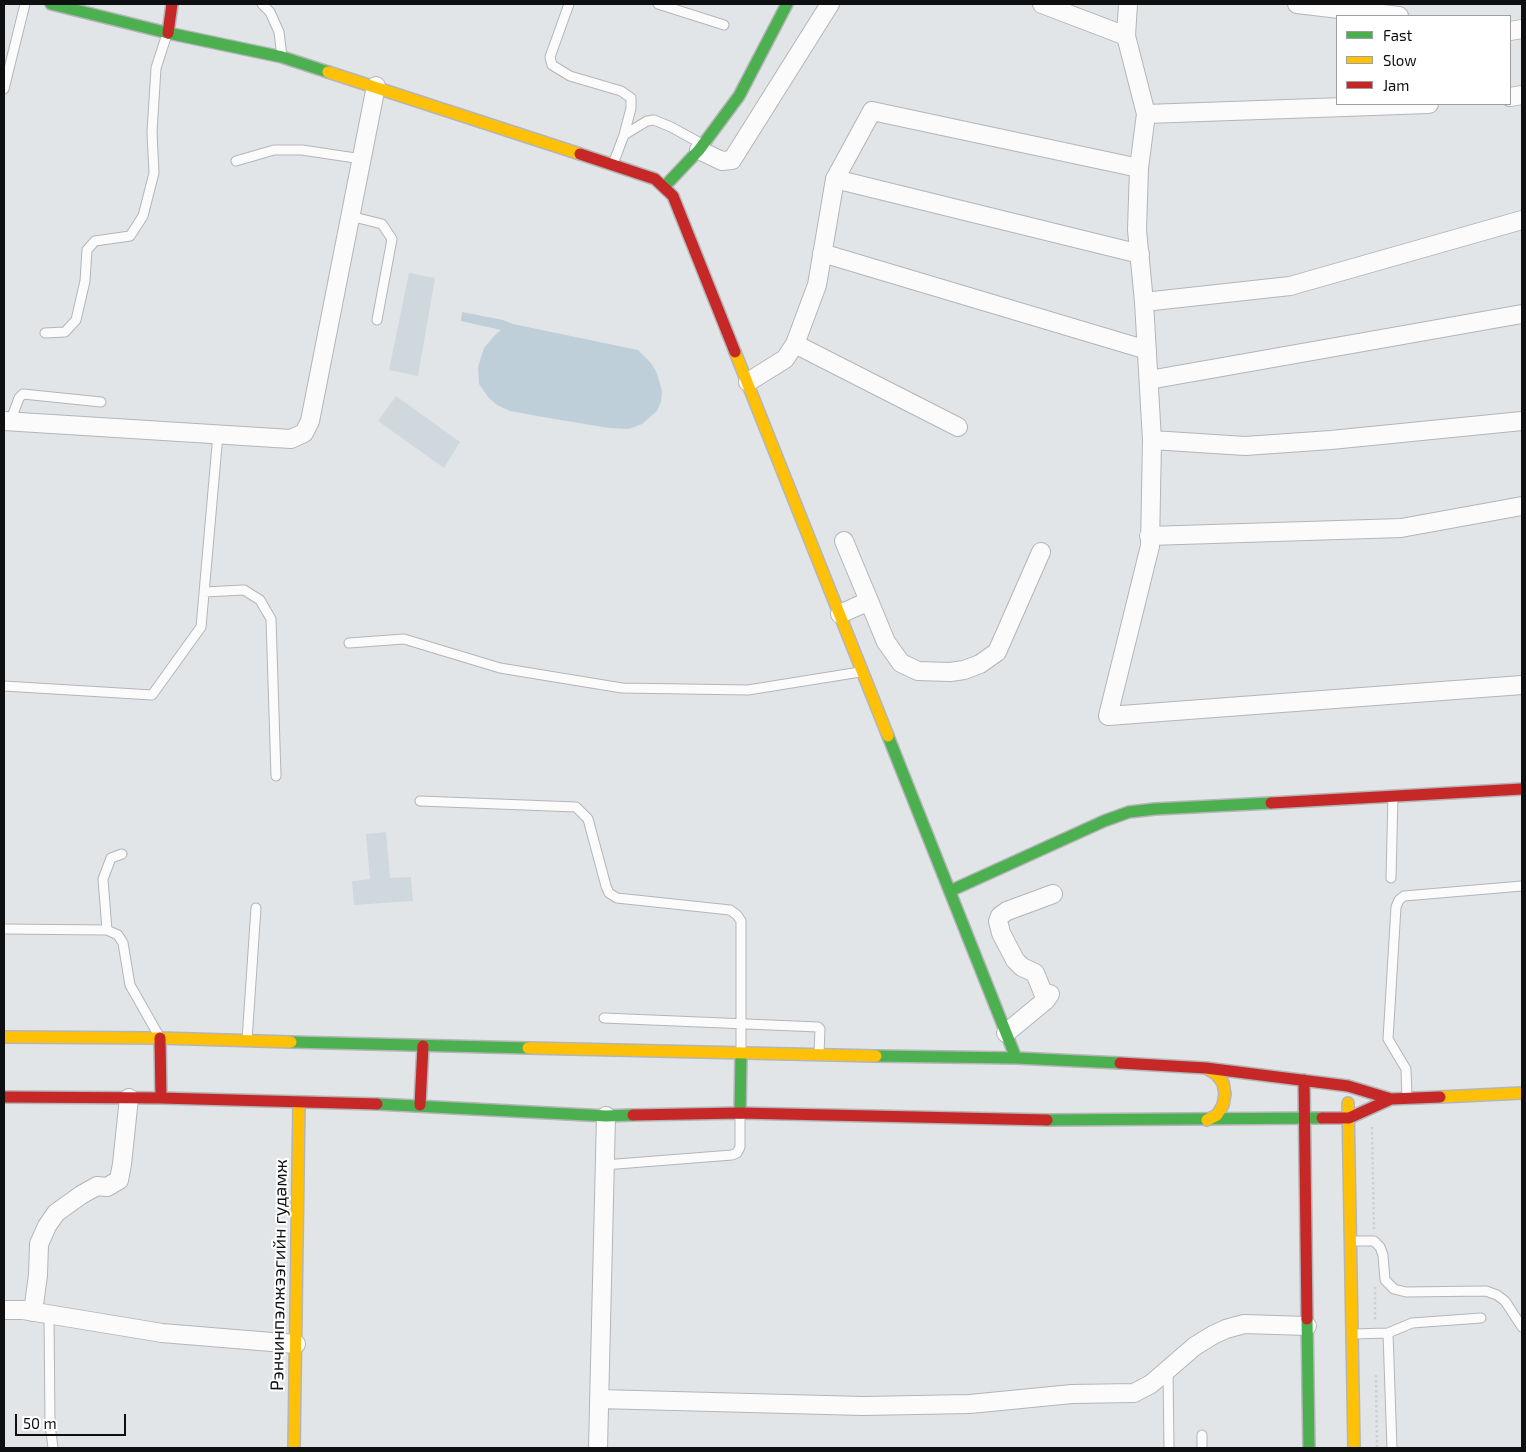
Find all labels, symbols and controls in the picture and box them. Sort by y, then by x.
legend [1336,15,1511,105]
text: Fast [1383,26,1412,44]
text: Slow [1383,51,1417,69]
text: Jam [1383,76,1409,94]
street label: Рэнчинпэлжээгийн гудамж [266,1159,292,1391]
scale bar [18,1404,129,1436]
text: 50 m [23,1414,57,1432]

